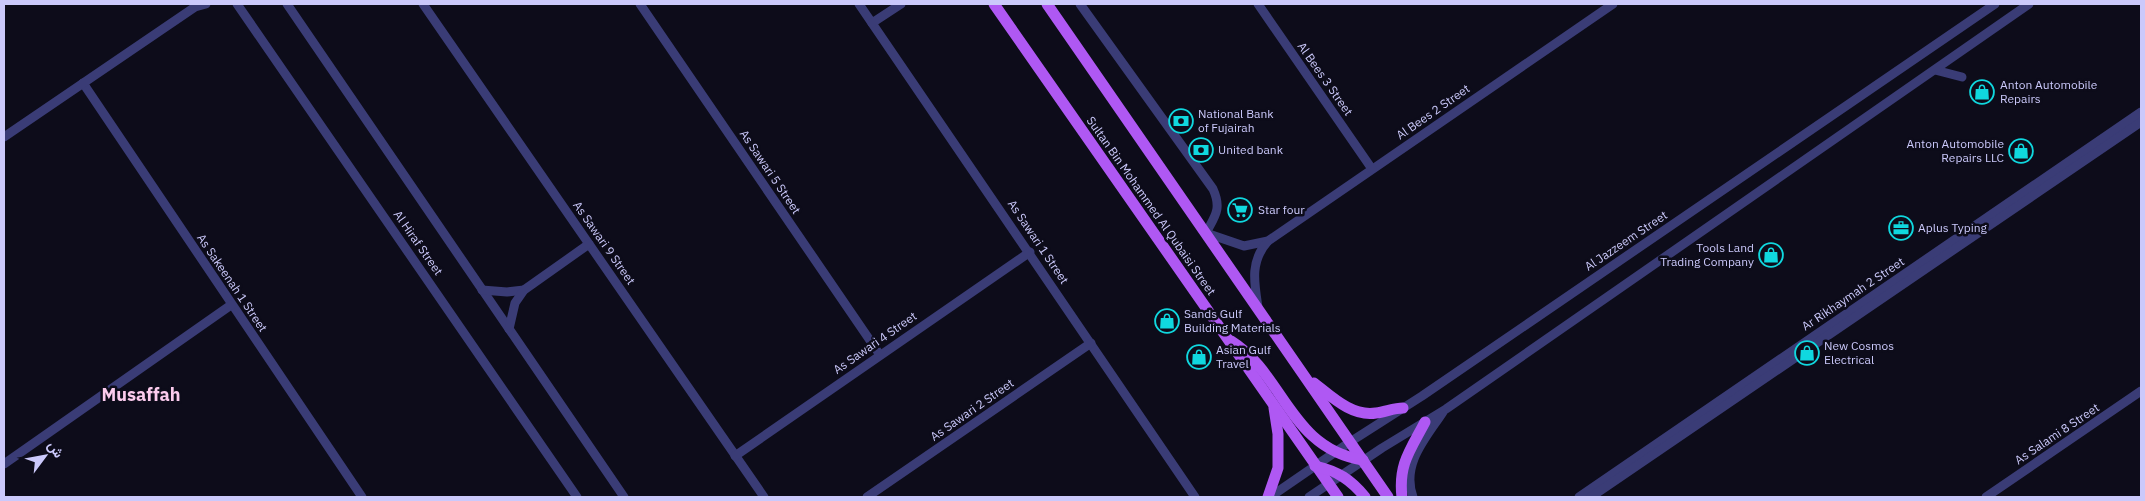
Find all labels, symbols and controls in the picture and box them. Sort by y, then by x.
street label: Al Bees 3 Street [1294,39,1356,118]
place label: Anton Automobile Repairs [2000,77,2098,106]
shop icon: Anton Automobile Repairs [1969,79,1995,105]
street label: Al Bees 2 Street [1393,81,1472,143]
place label: National Bank of Fujairah [1198,106,1274,135]
bank icon: National Bank of Fujairah [1168,108,1194,134]
street label: Sultan Bin Mohammed Al Qubaisi Street [1084,113,1219,298]
street label: As Sawari 5 Street [737,127,804,217]
place label: Anton Automobile Repairs LLC [1907,136,2005,165]
bank icon: United bank [1188,137,1214,163]
shop icon: Anton Automobile Repairs LLC [2008,138,2034,164]
place label: United bank [1218,142,1284,157]
street label: As Sawari 1 Street [1005,197,1072,287]
supermarket icon: Star four [1227,197,1253,223]
street label: As Sawari 9 Street [570,198,639,287]
place label: Star four [1258,202,1305,217]
street label: Al Hiraf Street [391,207,446,278]
street label: Al Jazzeem Street [1581,207,1670,274]
office icon: Aplus Typing [1888,215,1914,241]
place label: Aplus Typing [1918,220,1988,235]
street label: As Sakeenah 1 Street [194,231,271,335]
place label: Tools Land Trading Company [1660,240,1754,269]
shop icon: Tools Land Trading Company [1758,242,1784,268]
street label: Ar Rikhaymah 2 Street [1799,254,1907,334]
place label: Sands Gulf Building Materials [1184,306,1281,335]
street label: As Sawari 4 Street [830,308,919,377]
shop icon: Sands Gulf Building Materials [1154,308,1180,334]
place label: New Cosmos Electrical [1824,338,1894,367]
shop icon: New Cosmos Electrical [1794,340,1820,366]
place label: Asian Gulf Travel [1216,342,1271,371]
shop icon: Asian Gulf Travel [1186,344,1212,370]
street label: As Sawari 2 Street [927,375,1016,444]
district label: Musaffah [102,383,180,406]
street label: As Salami 8 Street [2012,400,2102,467]
north arrow [20,431,70,481]
text: ش [44,437,68,461]

